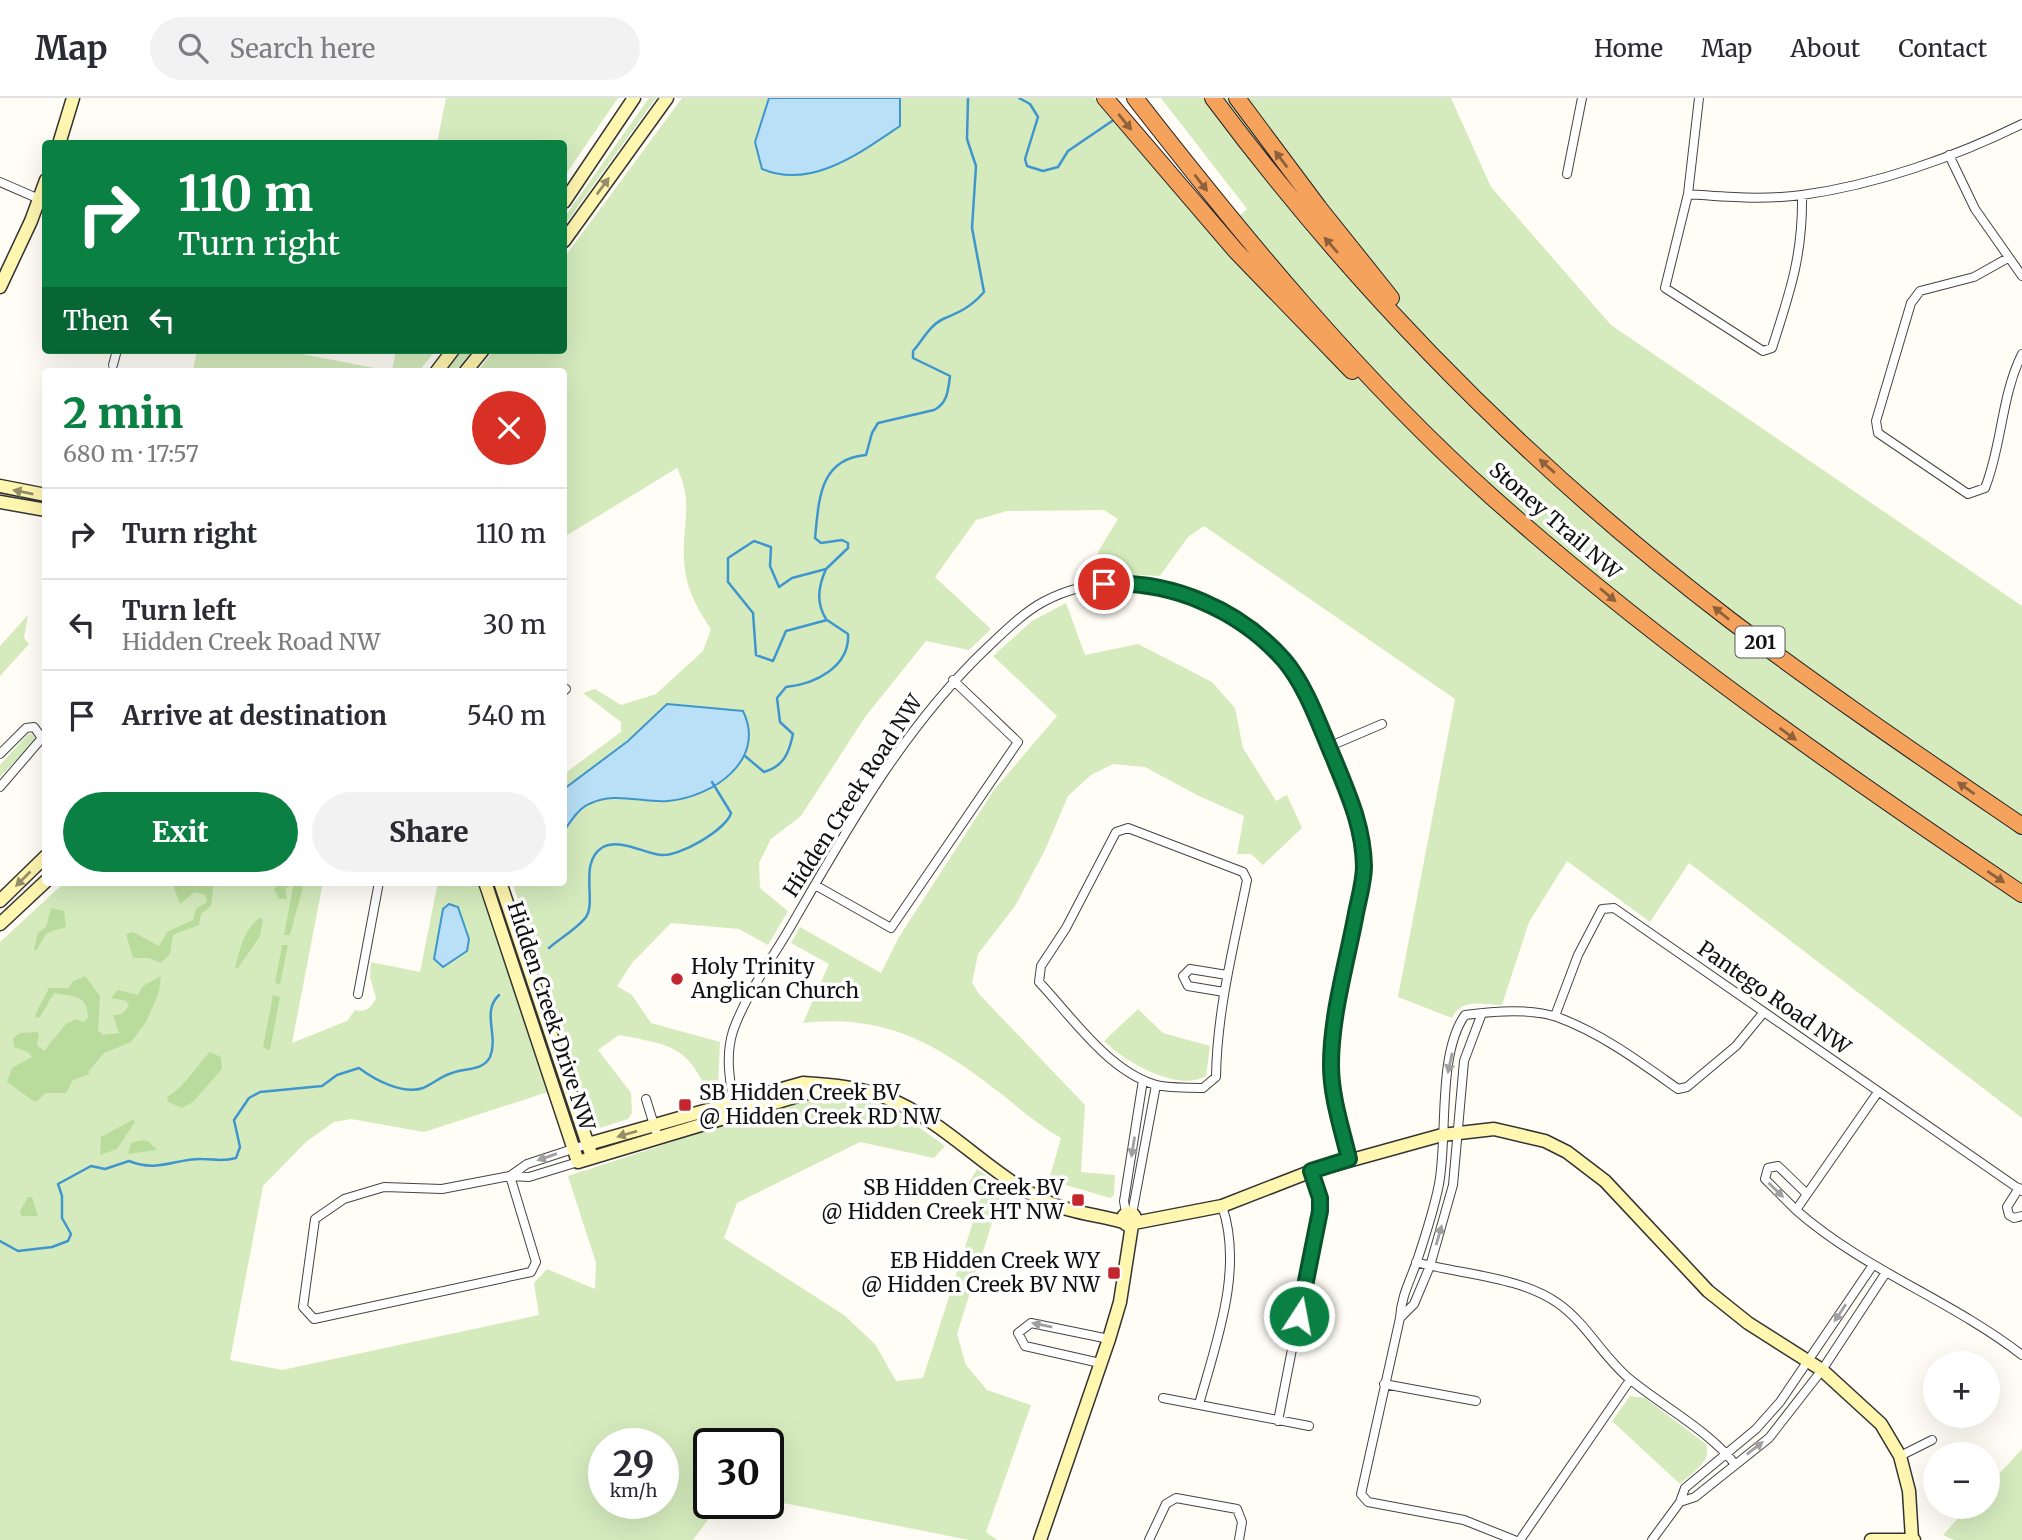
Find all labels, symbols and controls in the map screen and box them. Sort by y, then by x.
search box [150,17,640,80]
text: Map [35,28,108,69]
icon: search [174,29,212,67]
text: Search here [230,32,375,65]
text: Home [1594,33,1663,64]
text: Map [1701,33,1752,64]
text: About [1790,33,1860,64]
text: Contact [1898,33,1987,64]
one-way arrow [1117,113,1132,131]
one-way arrow [1274,149,1288,168]
text: 110 m [178,163,313,224]
icon: right [63,168,154,259]
one-way arrow [1194,174,1208,192]
one-way arrow [596,177,610,195]
text: Turn right [178,224,340,264]
one-way arrow [1324,237,1339,254]
icon: left [143,301,181,339]
text: Then [63,304,129,337]
text: 2 min [63,387,183,439]
button: close [472,391,546,465]
text: 680 m · 17:57 [63,439,199,468]
street label: Stoney Trail NW [1484,456,1628,586]
one-way arrow [1539,459,1556,474]
one-way arrow [12,486,34,497]
icon: right [63,515,101,553]
text: Turn right [122,517,257,550]
text: 110 m [476,517,546,550]
pin [1074,554,1134,614]
icon: arrive [1085,565,1123,603]
one-way arrow [1600,587,1617,602]
text: Turn left [122,594,236,627]
one-way arrow [1712,605,1730,620]
icon: left [63,606,101,644]
text: 30 m [483,608,546,641]
road number: 201 [1736,626,1784,657]
text: Hidden Creek Road NW [122,627,380,656]
street label: Hidden Creek Road NW [777,689,929,902]
icon: arrive [63,697,101,735]
text: Arrive at destination [122,699,387,732]
text: 540 m [467,699,546,732]
one-way arrow [1779,727,1797,741]
one-way arrow [1957,781,1975,795]
button: Exit [63,792,298,872]
button: Share [312,792,546,872]
one-way arrow [15,870,32,886]
one-way arrow [1986,870,2006,883]
street label: Hidden Creek Drive NW [502,898,602,1135]
street label: Pantego Road NW [1693,935,1857,1061]
place label: Holy Trinity Anglican Church [690,953,859,1004]
marker: Holy Trinity Anglican Church [669,971,685,987]
one-way arrow [1445,1052,1456,1074]
place label: SB Hidden Creek BV @ Hidden Creek RD NW [699,1079,942,1130]
marker: SB Hidden Creek BV @ Hidden Creek RD NW [677,1097,693,1113]
one-way arrow [616,1129,637,1139]
one-way arrow [1127,1136,1138,1158]
one-way arrow [537,1152,558,1163]
place label: SB Hidden Creek BV @ Hidden Creek HT NW [821,1174,1065,1225]
one-way arrow [1767,1181,1784,1197]
marker: SB Hidden Creek BV @ Hidden Creek HT NW [1070,1192,1086,1208]
one-way arrow [1434,1224,1444,1245]
place label: EB Hidden Creek WY @ Hidden Creek BV NW [861,1247,1101,1298]
marker: EB Hidden Creek WY @ Hidden Creek BV NW [1106,1265,1122,1281]
position arrow [1262,1279,1336,1353]
one-way arrow [1834,1303,1847,1323]
one-way arrow [1031,1319,1053,1330]
map controls [1923,1351,2000,1519]
button: + [1923,1351,2000,1428]
speed limit sign: 30 [693,1428,784,1519]
one-way arrow [1746,1441,1764,1456]
text: 29 [613,1442,654,1486]
button: − [1923,1442,2000,1519]
text: km/h [610,1479,657,1502]

